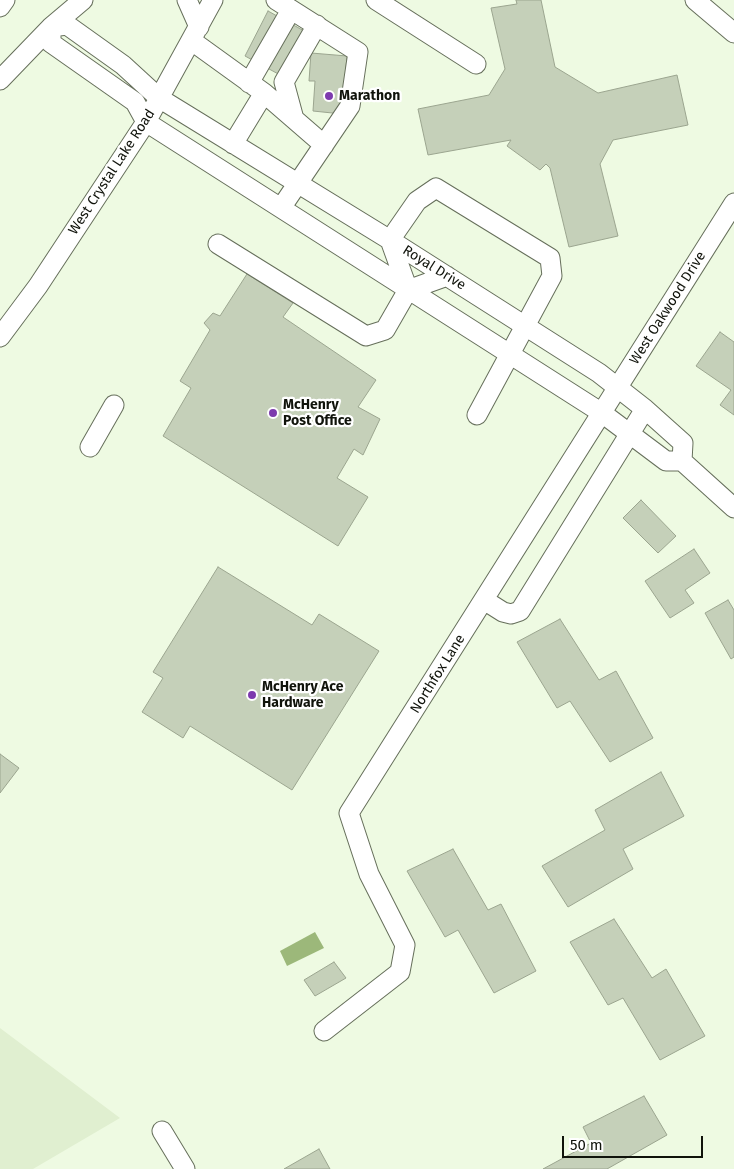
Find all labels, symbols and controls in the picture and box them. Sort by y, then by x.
place label: Marathon [339,88,400,104]
marker: Marathon [323,90,335,102]
street label: West Crystal Lake Road [65,106,159,238]
street label: Royal Drive [399,242,469,294]
street label: West Oakwood Drive [626,248,710,368]
place label: McHenry Post Office [283,397,352,430]
marker: McHenry Post Office [267,407,279,419]
street label: Northfox Lane [407,631,469,717]
place label: McHenry Ace Hardware [262,679,343,712]
marker: McHenry Ace Hardware [246,689,258,701]
scale bar [564,1126,705,1158]
text: 50 m [570,1136,603,1154]

